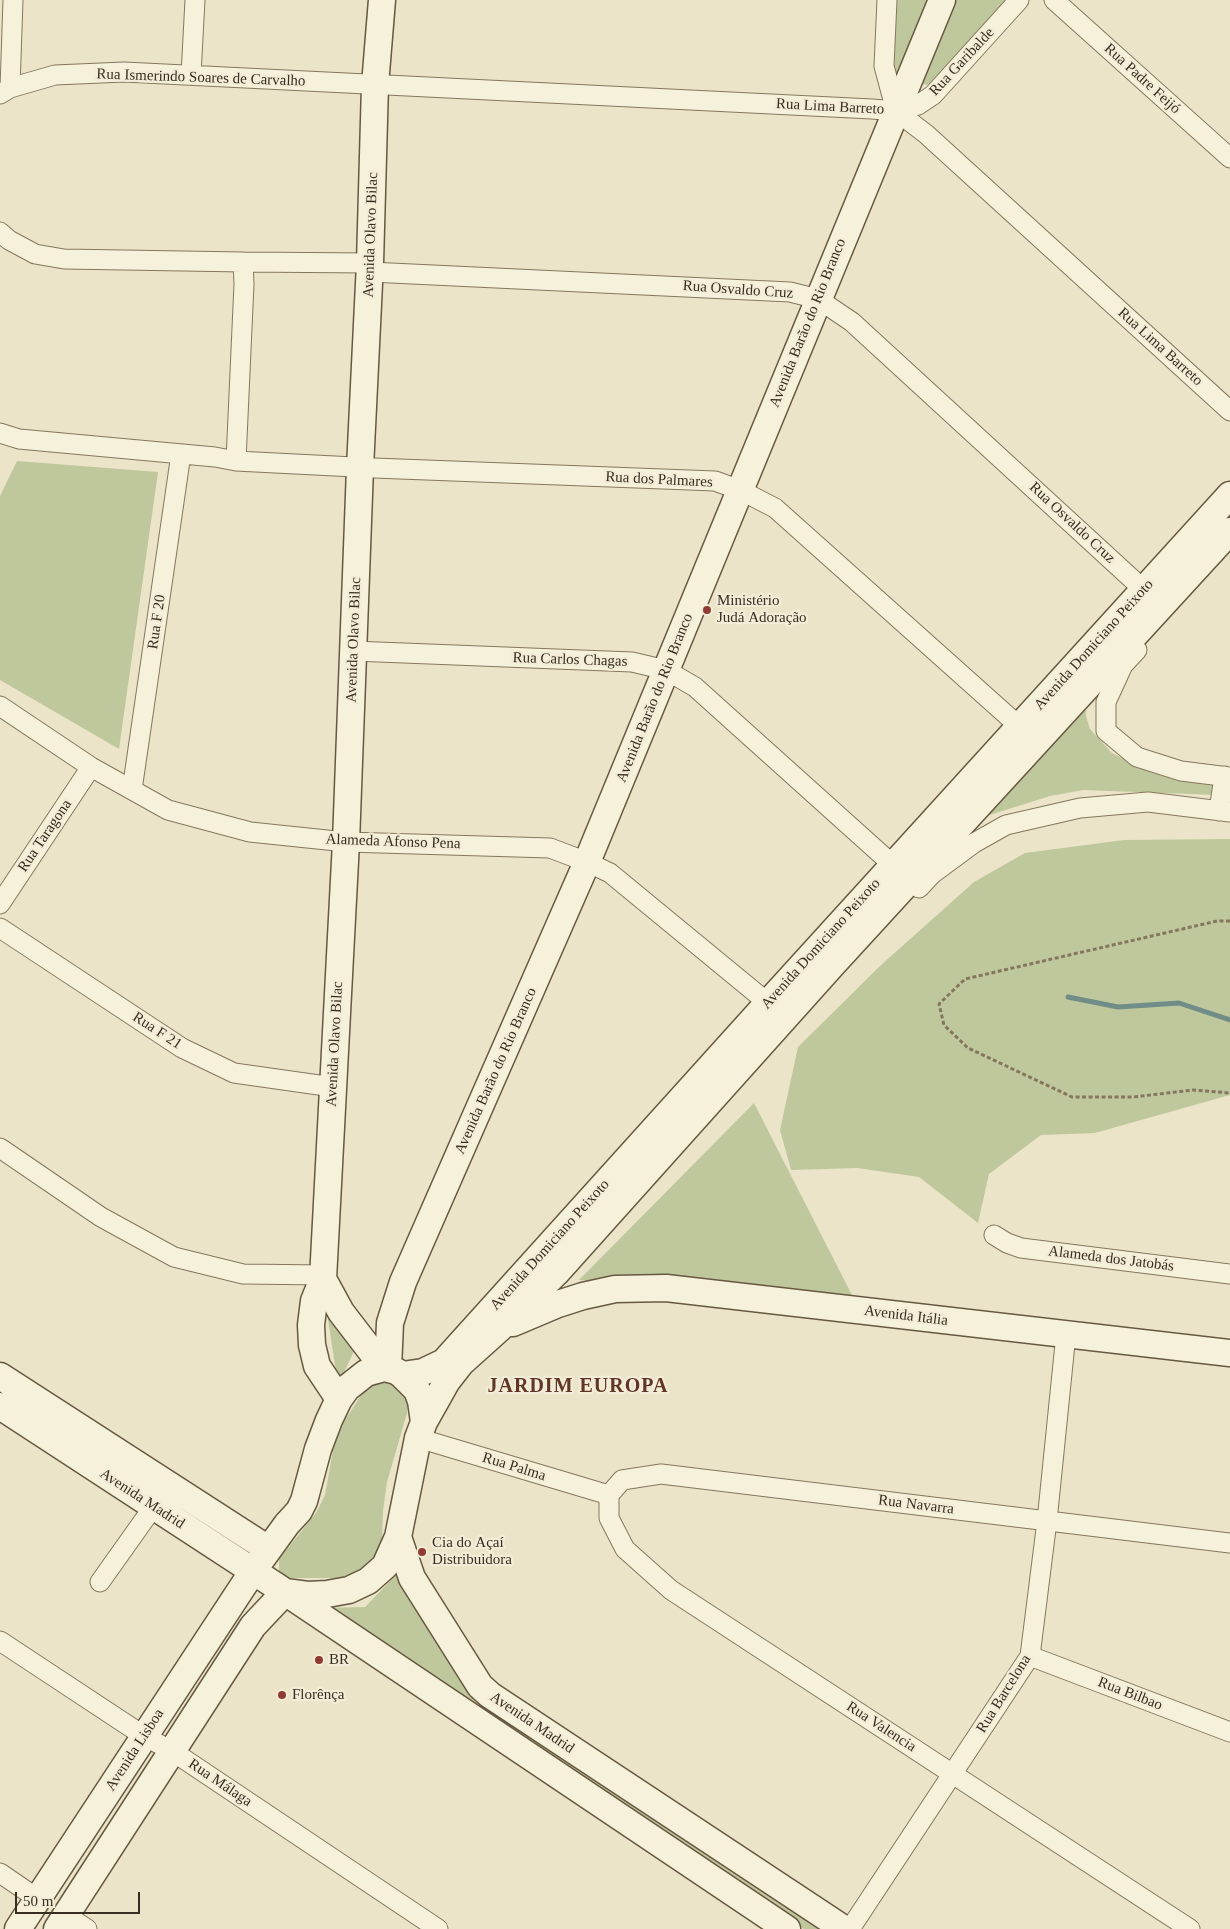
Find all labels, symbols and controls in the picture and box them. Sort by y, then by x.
street label: Rua Garibalde [926,24,998,100]
street label: Rua Padre Feijó [1100,40,1184,118]
street label: Rua Ismerindo Soares de Carvalho [96,65,306,91]
street label: Rua Lima Barreto [775,95,885,119]
street label: Avenida Olavo Bilac [360,172,382,298]
street label: Avenida Barão do Rio Branco [766,236,850,410]
street label: Rua Osvaldo Cruz [682,277,794,303]
street label: Rua Lima Barreto [1114,304,1206,390]
street label: Rua dos Palmares [605,468,713,492]
street label: Rua Osvaldo Cruz [1025,479,1119,567]
street label: Avenida Domiciano Peixoto [1031,576,1157,714]
street label: Avenida Olavo Bilac [343,577,365,703]
place label: Ministério Judá Adoração [717,592,807,627]
street label: Rua F 20 [144,594,170,650]
marker: Ministério Judá Adoração [701,604,713,616]
street label: Avenida Barão do Rio Branco [613,611,697,785]
street label: Rua Carlos Chagas [512,649,628,671]
street label: Rua Taragona [14,796,76,876]
street label: Alameda Afonso Pena [325,831,461,853]
street label: Avenida Domiciano Peixoto [758,875,884,1013]
street label: Avenida Olavo Bilac [323,981,347,1107]
street label: Avenida Barão do Rio Branco [451,985,541,1157]
street label: Rua F 21 [129,1008,185,1054]
street label: Avenida Domiciano Peixoto [487,1176,613,1314]
street label: Alameda dos Jatobás [1047,1242,1175,1276]
street label: Avenida Itália [863,1302,949,1330]
district label: JARDIM EUROPA [486,1375,670,1399]
street label: Rua Palma [480,1449,548,1485]
street label: Avenida Madrid [96,1465,188,1533]
street label: Rua Navarra [877,1491,955,1519]
place label: Cia do Açaí Distribuidora [432,1534,512,1569]
marker: Cia do Açaí Distribuidora [416,1546,428,1558]
place label: BR [329,1651,349,1669]
street label: Rua Barcelona [973,1652,1035,1736]
marker: BR [313,1654,325,1666]
street label: Rua Bilbao [1095,1673,1165,1715]
place label: Florênça [292,1686,344,1704]
street label: Avenida Madrid [487,1688,577,1758]
marker: Florênça [276,1689,288,1701]
street label: Rua Valencia [843,1698,919,1756]
street label: Avenida Lisboa [102,1706,168,1794]
street label: Rua Málaga [185,1755,255,1811]
scale bar [18,1882,142,1914]
text: 50 m [23,1893,53,1909]

